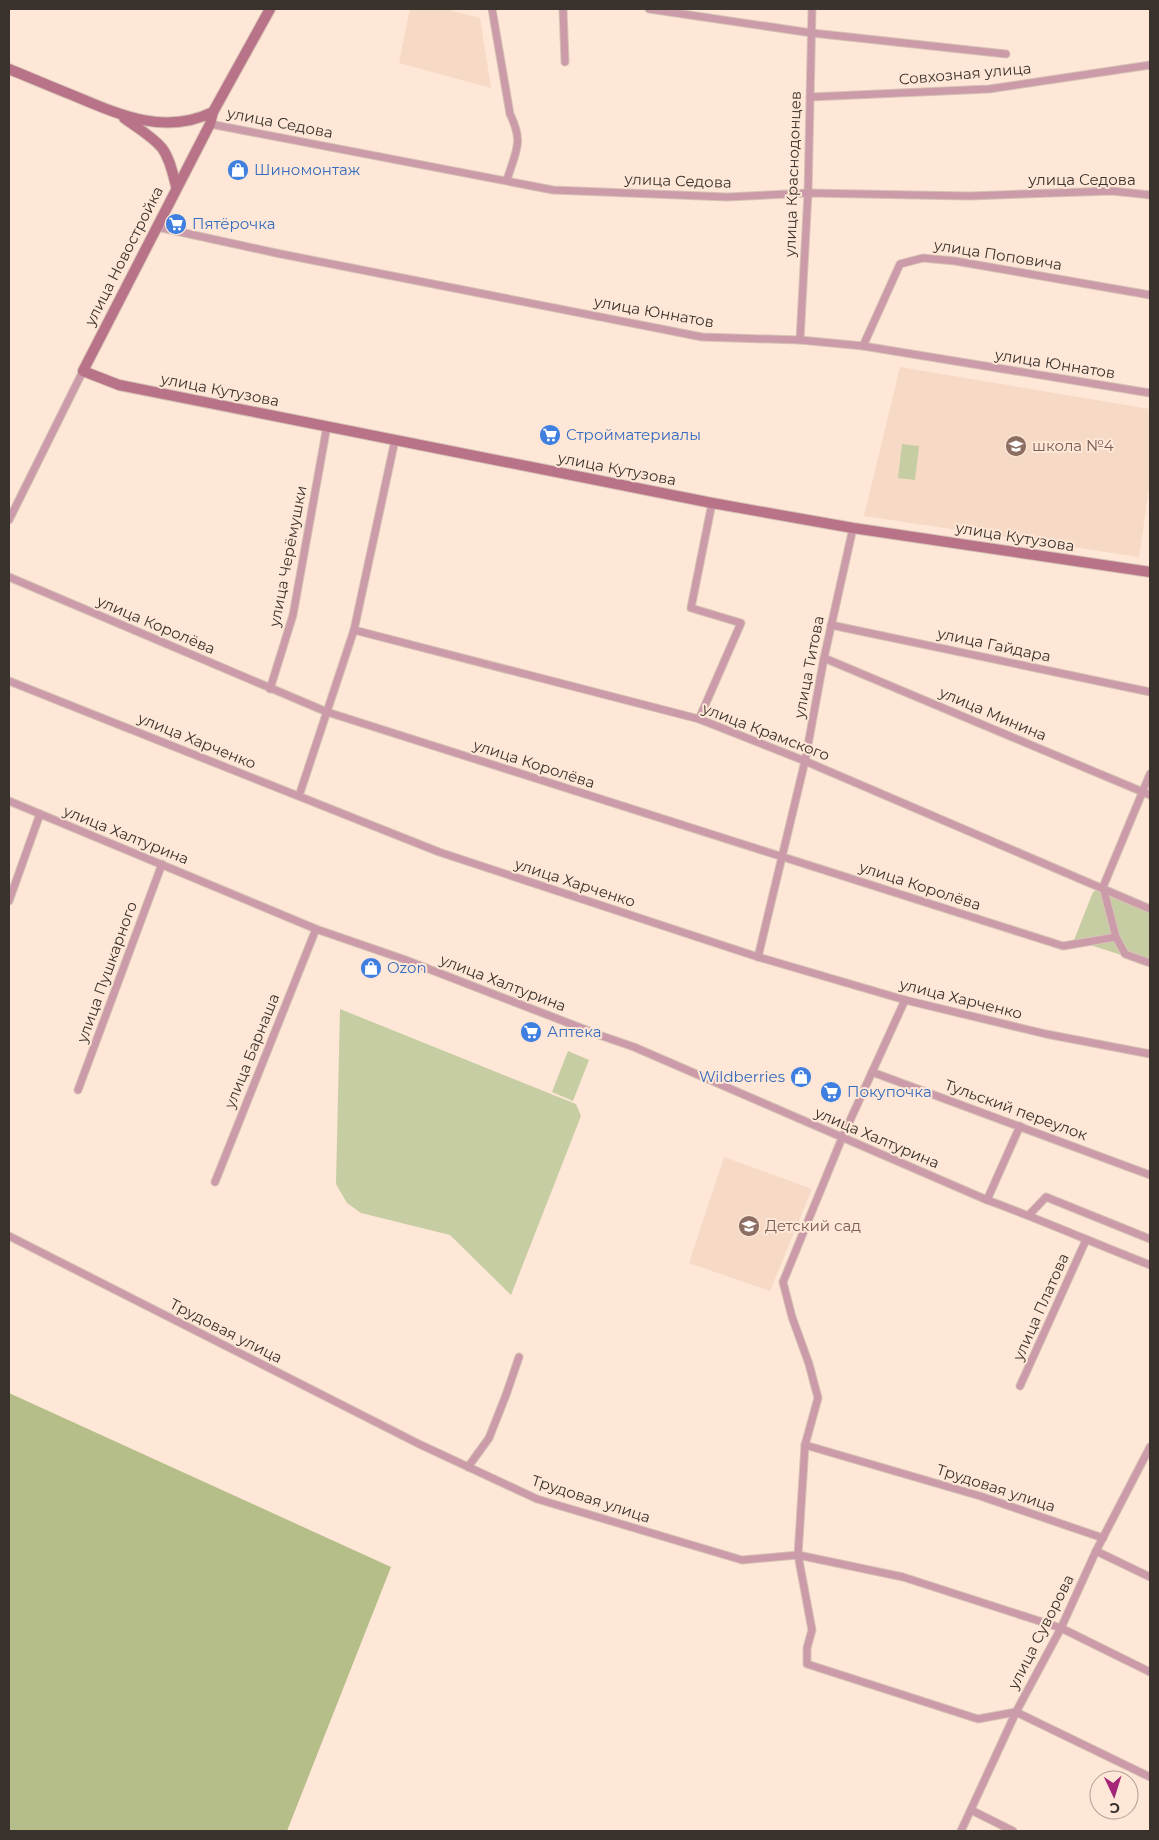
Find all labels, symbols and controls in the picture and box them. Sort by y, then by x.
street label: Совхозная улица [898,58,1032,89]
street label: улица Краснодонцев [780,91,805,258]
street label: улица Седова [225,103,335,142]
shop icon: Шиномонтаж [226,158,250,182]
place label: Шиномонтаж [254,160,361,179]
street label: улица Седова [623,169,732,192]
street label: улица Седова [1027,170,1136,189]
street label: улица Новостройка [80,183,167,330]
supermarket icon: Пятёрочка [164,212,188,236]
place label: Пятёрочка [192,214,276,233]
street label: улица Поповича [932,235,1064,274]
street label: улица Юннатов [592,291,716,331]
street label: улица Юннатов [993,344,1117,382]
street label: улица Кутузова [158,369,281,410]
supermarket icon: Стройматериалы [538,423,562,447]
place label: Стройматериалы [566,425,701,444]
school or university icon: школа №4 [1004,434,1028,458]
place label: школа №4 [1032,436,1114,455]
street label: улица Кутузова [555,448,678,489]
street label: улица Черёмушки [264,484,311,629]
street label: улица Кутузова [953,518,1076,555]
street label: улица Королёва [93,591,218,658]
street label: улица Титова [789,614,828,721]
street label: улица Гайдара [935,623,1053,666]
street label: улица Минина [936,682,1050,745]
street label: улица Крамского [699,698,832,765]
street label: улица Харченко [134,708,259,773]
street label: улица Королёва [470,735,597,792]
street label: улица Халтурина [60,800,192,868]
street label: улица Харченко [511,854,638,911]
street label: улица Королёва [856,857,983,914]
street label: улица Пушкарного [72,899,141,1046]
street label: улица Халтурина [437,949,569,1015]
shop icon: Ozon [359,956,383,980]
place label: Ozon [387,958,427,977]
street label: улица Харченко [897,974,1024,1023]
street label: улица Барнаша [219,991,283,1112]
supermarket icon: Аптека [519,1020,543,1044]
place label: Аптека [547,1022,602,1041]
shop icon: Wildberries [789,1065,813,1089]
place label: Wildberries [699,1067,785,1086]
street label: Тульский переулок [942,1075,1090,1144]
supermarket icon: Покупочка [819,1080,843,1104]
place label: Покупочка [847,1082,932,1101]
street label: улица Халтурина [811,1102,942,1172]
school or university icon: Детский сад [737,1214,761,1238]
place label: Детский сад [765,1216,861,1235]
street label: улица Платова [1008,1250,1073,1364]
street label: Трудовая улица [167,1294,286,1367]
street label: Трудовая улица [934,1459,1058,1516]
street label: Трудовая улица [529,1470,653,1527]
street label: улица Суворова [1003,1571,1078,1693]
north arrow [1089,1770,1139,1820]
text: С [1109,1799,1121,1817]

